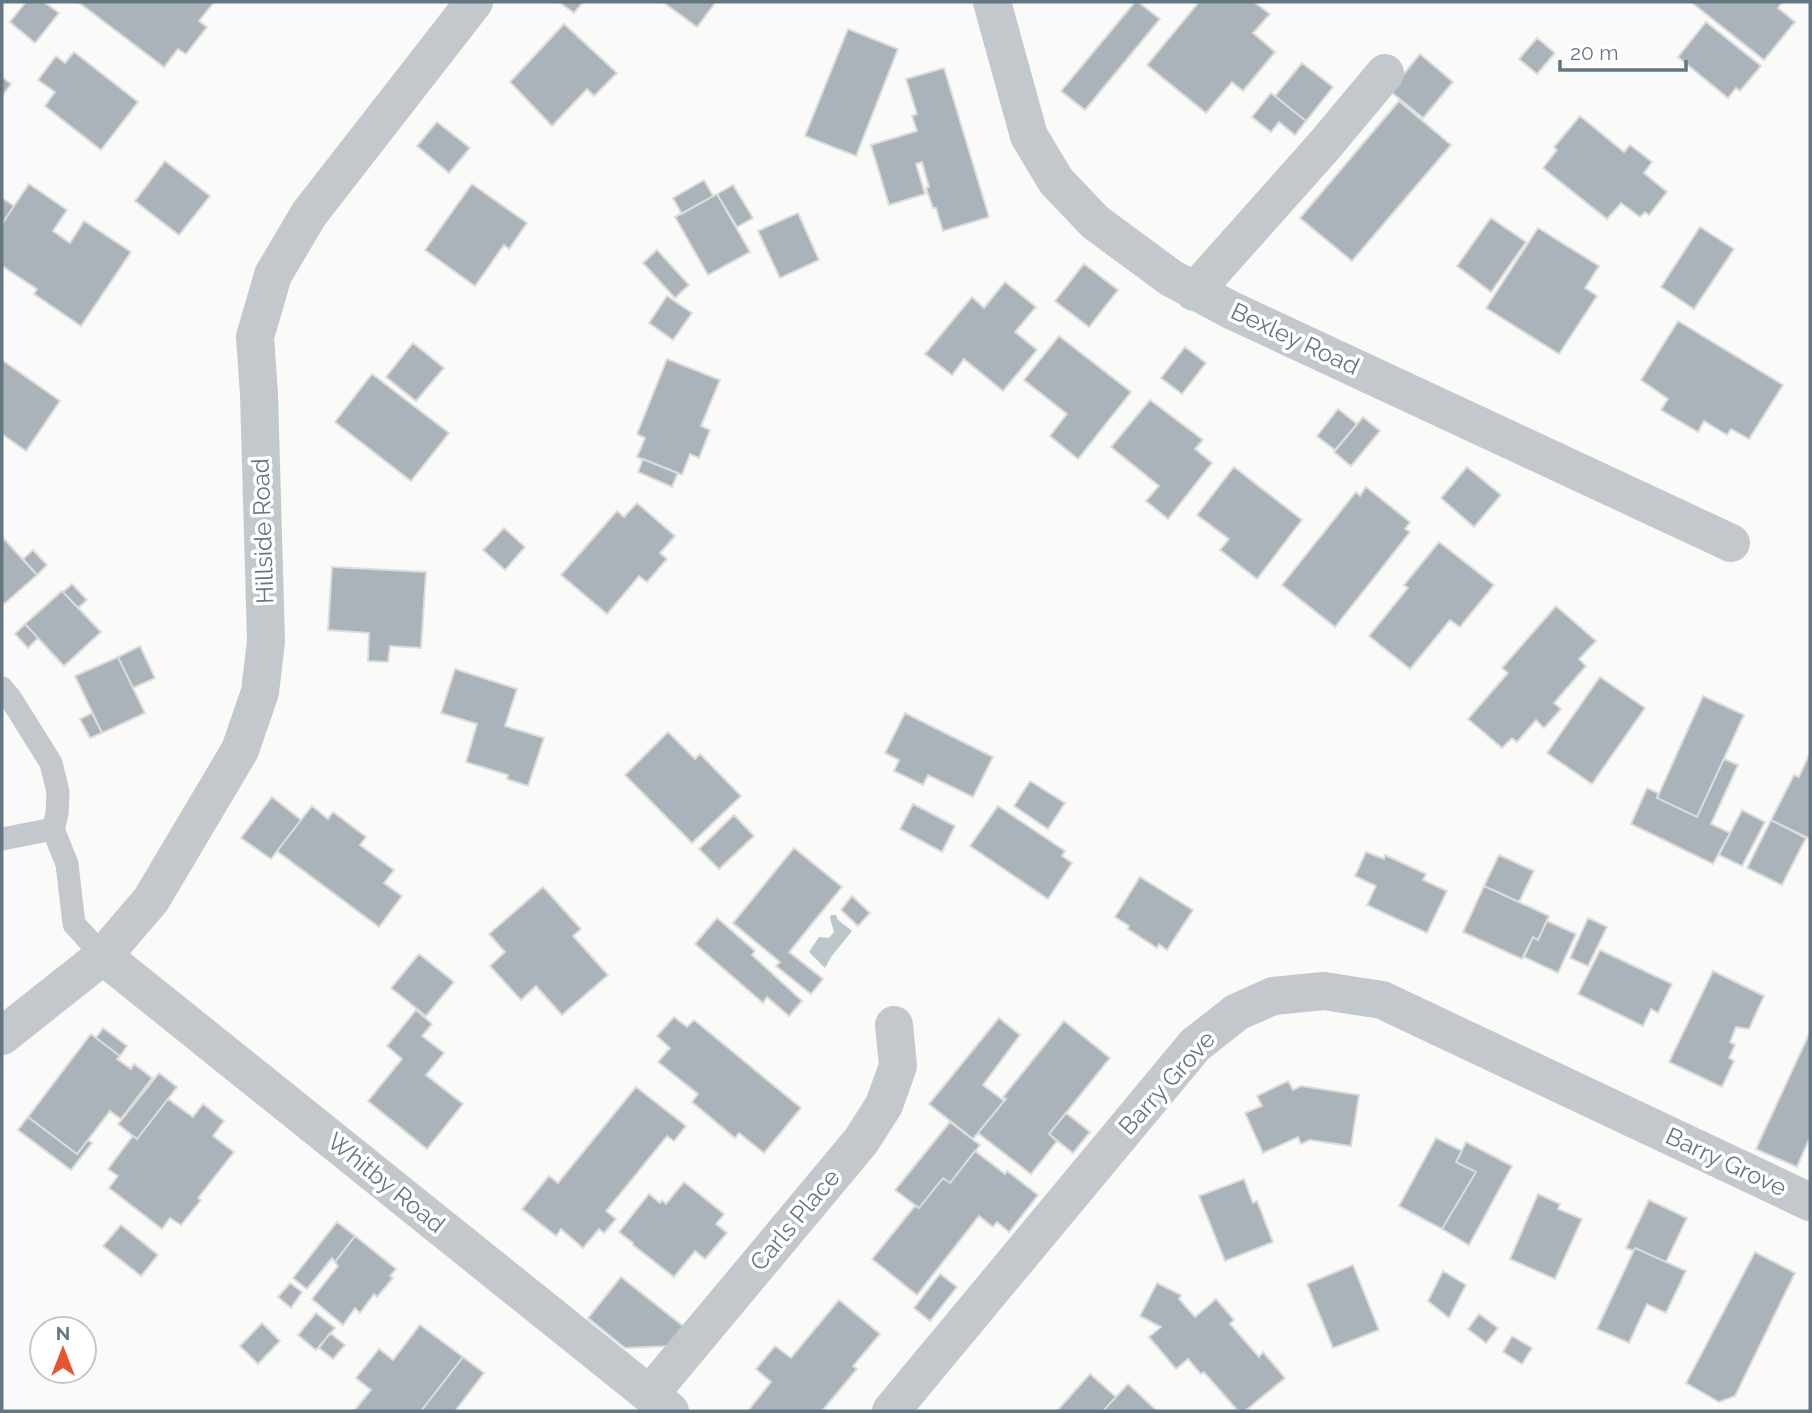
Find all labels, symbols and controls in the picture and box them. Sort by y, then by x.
scale bar [1560,28,1686,72]
text: 20 m [1570,40,1618,65]
street label: Bexley Road [1227,296,1364,381]
street label: Hillside Road [245,458,280,604]
street label: Barry Grove [1112,1025,1221,1141]
street label: Barry Grove [1661,1121,1791,1202]
street label: Whitby Road [322,1126,451,1239]
street label: Carls Place [744,1163,846,1276]
north arrow [28,1315,98,1385]
text: N [56,1322,70,1344]

